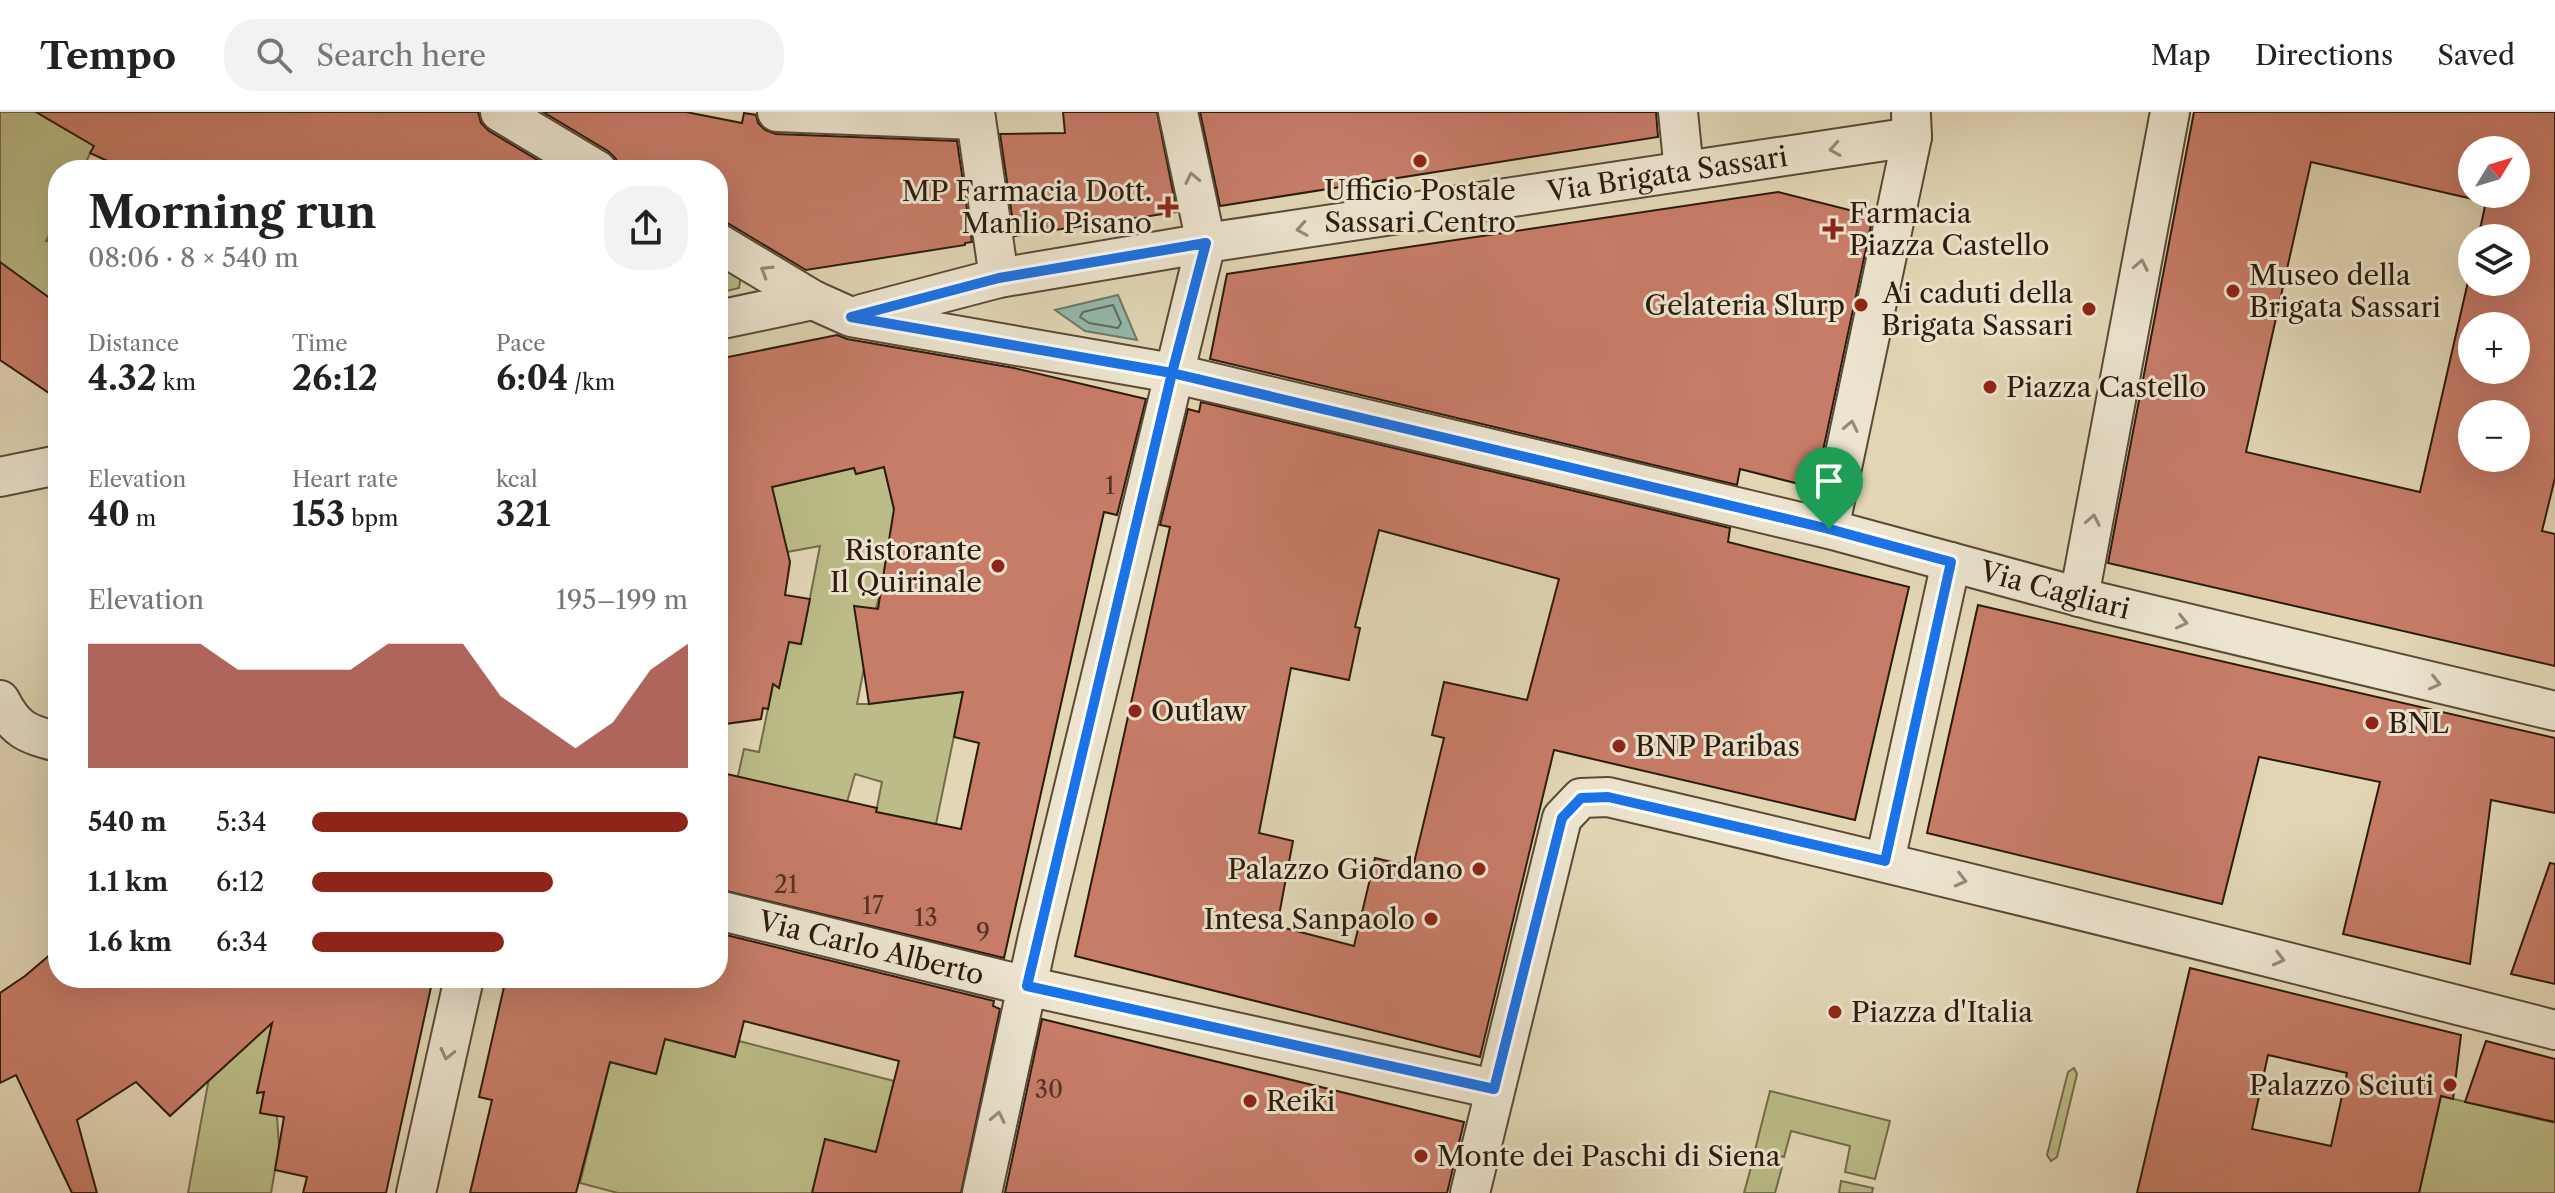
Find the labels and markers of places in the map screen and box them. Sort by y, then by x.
marker: Ufficio Postale Sassari Centro [1411,152,1429,170]
place label: Ufficio Postale Sassari Centro [1324,173,1516,239]
place label: MP Farmacia Dott. Manlio Pisano [902,174,1152,240]
place label: Farmacia Piazza Castello [1849,196,2049,262]
marker: MP Farmacia Dott. Manlio Pisano [1159,198,1177,216]
marker: Farmacia Piazza Castello [1824,220,1842,238]
place label: Museo della Brigata Sassari [2249,258,2441,324]
place label: Ai caduti della Brigata Sassari [1881,276,2073,342]
marker: Museo della Brigata Sassari [2224,282,2242,300]
place label: Gelateria Slurp [1645,288,1845,322]
marker: Gelateria Slurp [1852,296,1870,314]
marker: Ai caduti della Brigata Sassari [2080,300,2098,318]
place label: Piazza Castello [2006,370,2206,404]
marker: Piazza Castello [1981,378,1999,396]
pin [1795,447,1863,529]
place label: Ristorante Il Quirinale [830,533,982,599]
marker: Ristorante Il Quirinale [989,557,1007,575]
place label: Outlaw [1151,694,1248,728]
marker: Outlaw [1126,702,1144,720]
place label: BNL [2388,706,2449,740]
marker: BNL [2363,714,2381,732]
place label: BNP Paribas [1635,729,1800,763]
marker: BNP Paribas [1610,737,1628,755]
place label: Palazzo Giordano [1227,852,1463,886]
marker: Palazzo Giordano [1470,860,1488,878]
place label: Intesa Sanpaolo [1204,902,1415,936]
marker: Intesa Sanpaolo [1422,910,1440,928]
place label: Piazza d'Italia [1851,995,2033,1029]
marker: Piazza d'Italia [1826,1003,1844,1021]
place label: Palazzo Sciuti [2249,1068,2434,1102]
marker: Palazzo Sciuti [2441,1076,2459,1094]
place label: Reiki [1266,1084,1335,1118]
marker: Reiki [1241,1092,1259,1110]
place label: Monte dei Paschi di Siena [1437,1139,1781,1173]
marker: Monte dei Paschi di Siena [1412,1147,1430,1165]

